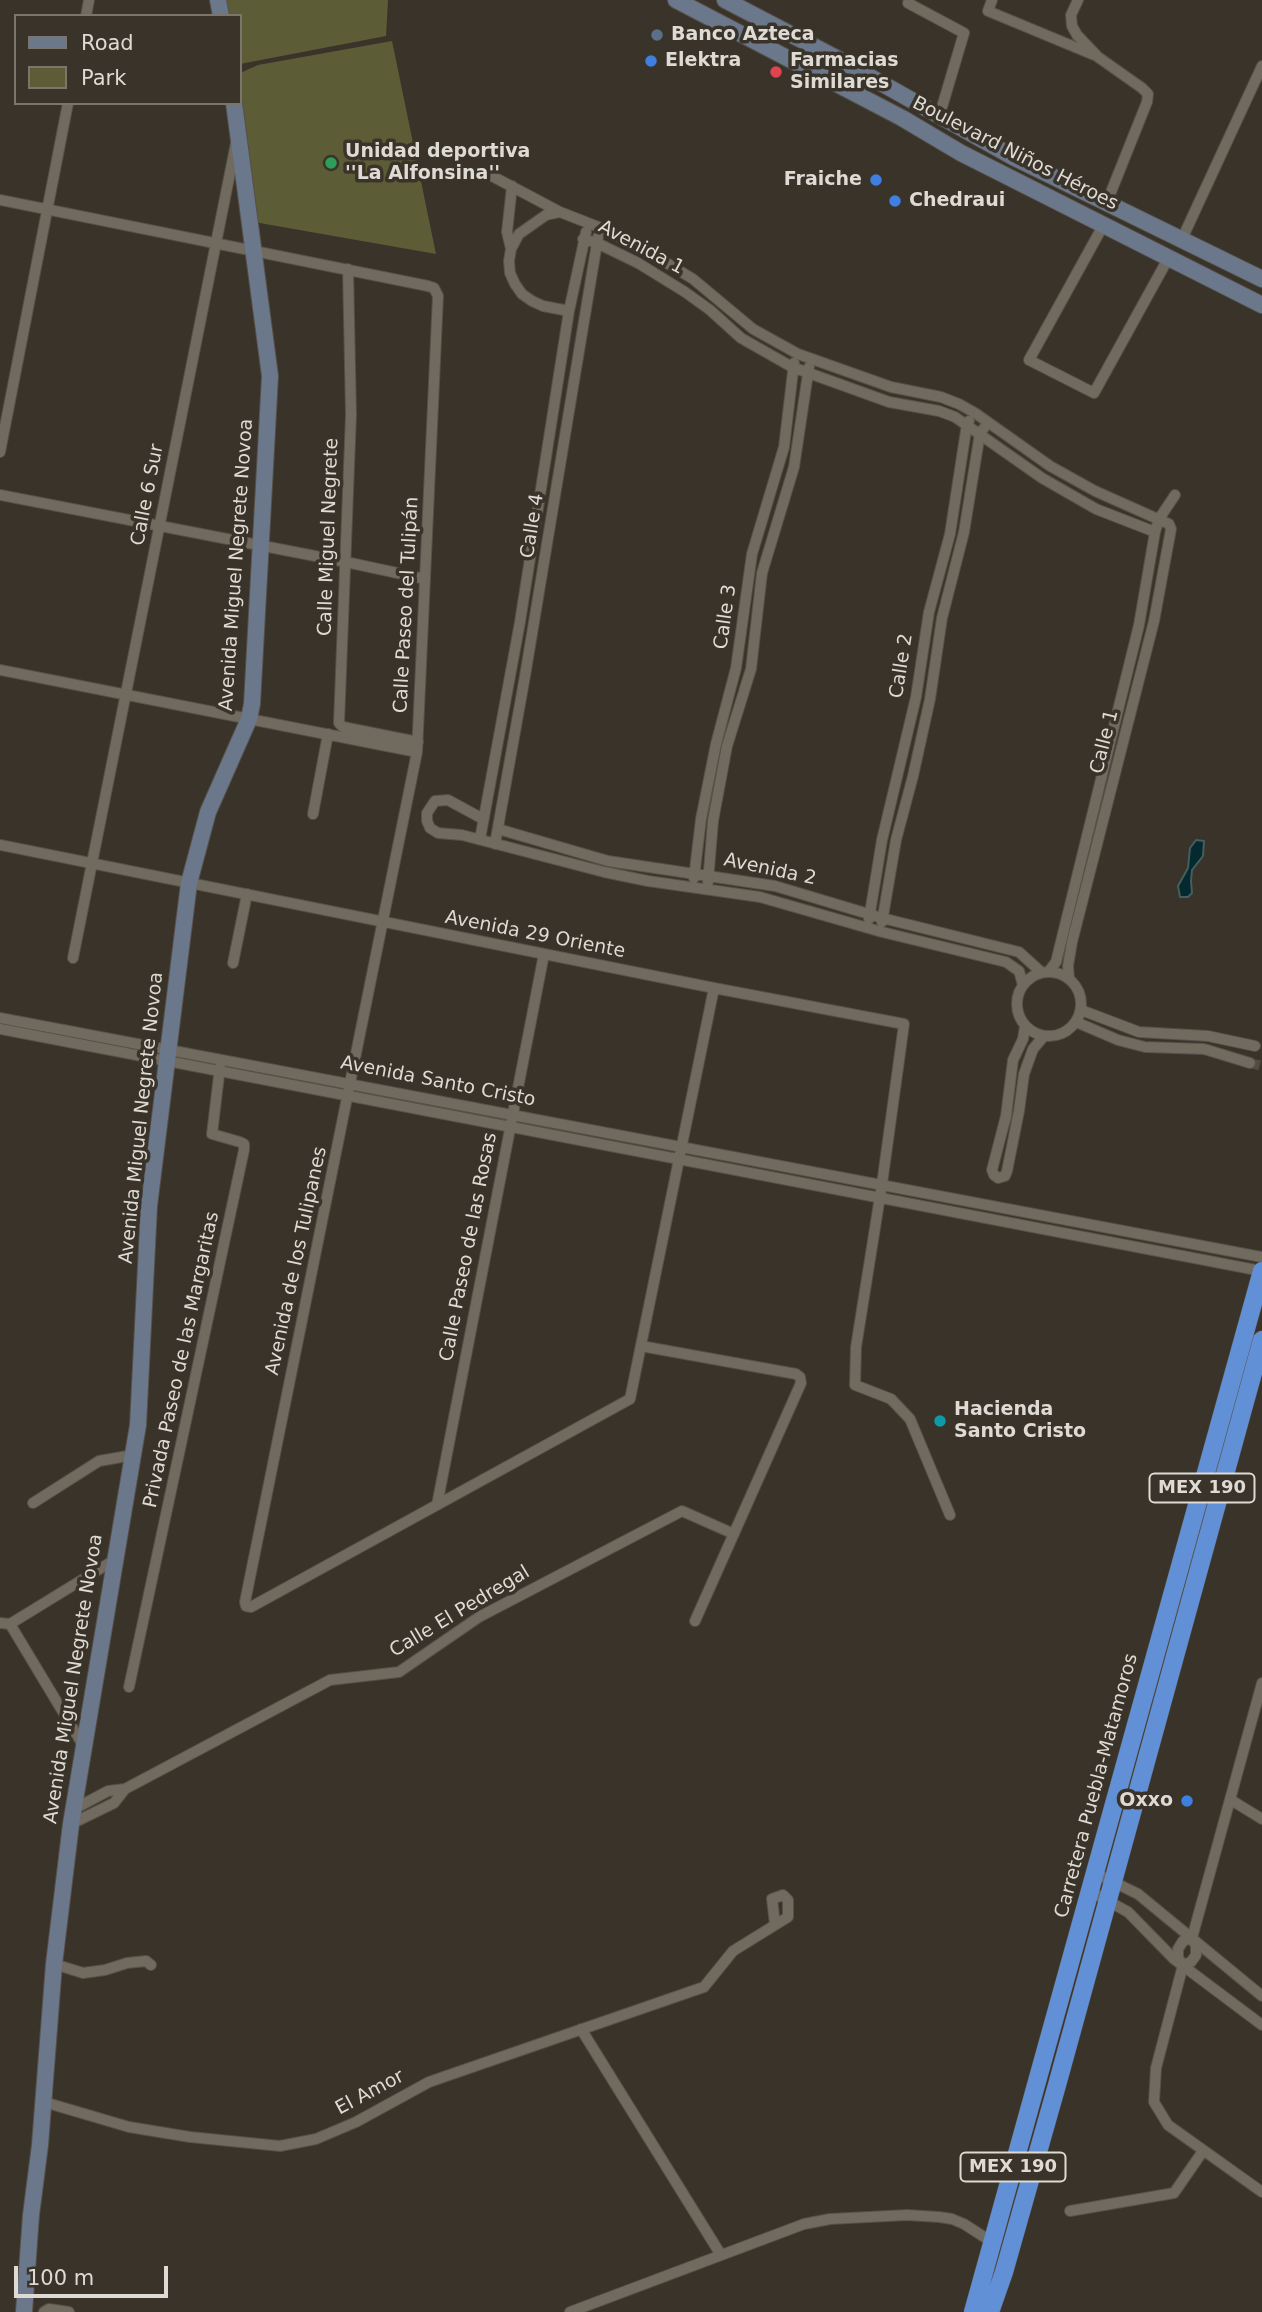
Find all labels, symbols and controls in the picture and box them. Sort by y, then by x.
legend [14,14,242,105]
place label: Banco Azteca [671,24,815,46]
marker: Banco Azteca [649,27,665,43]
text: Road [81,31,134,55]
place label: Elektra [665,50,741,72]
place label: Farmacias Similares [790,50,899,94]
marker: Elektra [643,53,659,69]
marker: Farmacias Similares [768,64,784,80]
text: Park [81,66,126,90]
street label: Boulevard Niños Héroes [908,92,1122,216]
place label: Unidad deportiva ''La Alfonsina'' [345,141,530,185]
marker: Unidad deportiva ''La Alfonsina'' [323,155,339,171]
place label: Fraiche [784,169,862,191]
marker: Fraiche [868,172,884,188]
place label: Chedraui [909,190,1005,212]
marker: Chedraui [887,193,903,209]
street label: Avenida 1 [594,216,688,280]
street label: Avenida Miguel Negrete Novoa [215,418,259,712]
street label: Calle Miguel Negrete [314,438,344,636]
street label: Calle 6 Sur [127,442,169,548]
street label: Calle 4 [517,492,549,560]
street label: Calle Paseo del Tulipán [390,496,424,714]
street label: Calle 3 [710,583,742,651]
street label: Calle 2 [886,632,918,700]
street label: Calle 1 [1086,708,1124,776]
street label: Avenida 2 [722,849,818,891]
street label: Avenida 29 Oriente [443,906,627,964]
street label: Avenida Miguel Negrete Novoa [115,971,169,1265]
street label: Avenida Santo Cristo [339,1052,537,1112]
street label: Calle Paseo de las Rosas [436,1131,502,1363]
street label: Avenida de los Tulipanes [262,1145,332,1377]
street label: Privada Paseo de las Margaritas [139,1210,225,1510]
place label: Hacienda Santo Cristo [954,1399,1086,1443]
marker: Hacienda Santo Cristo [932,1413,948,1429]
road number: MEX 190 [1150,1474,1254,1503]
street label: Avenida Miguel Negrete Novoa [40,1532,108,1826]
street label: Calle El Pedregal [386,1561,534,1663]
street label: Carretera Puebla-Matamoros [1051,1651,1143,1921]
place label: Oxxo [1119,1790,1173,1812]
marker: Oxxo [1179,1793,1195,1809]
street label: El Amor [332,2066,408,2120]
road number: MEX 190 [960,2152,1066,2182]
scale bar [18,2252,172,2296]
text: 100 m [27,2266,94,2290]

